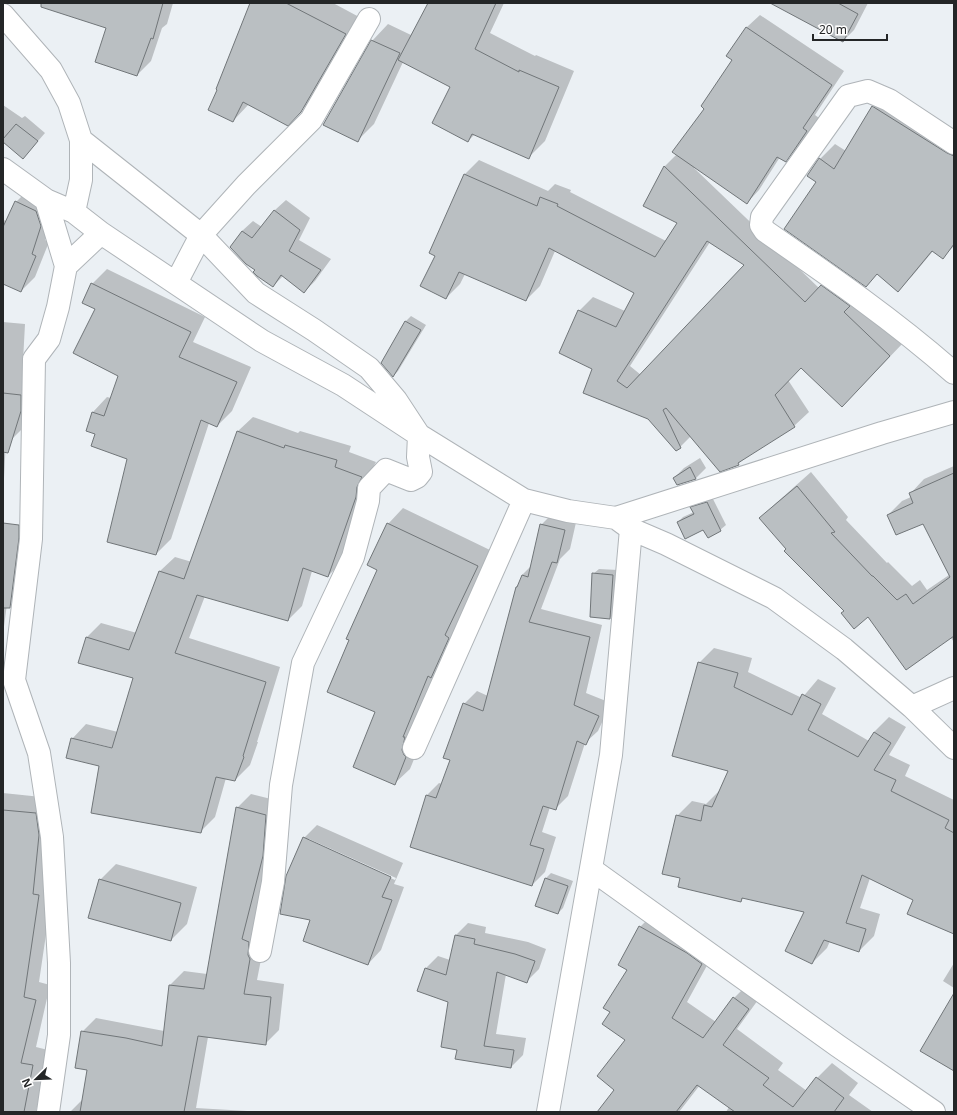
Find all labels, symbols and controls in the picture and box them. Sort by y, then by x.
scale bar [813,16,887,42]
text: 20 m [819,21,847,38]
north arrow [16,1059,56,1099]
text: N [18,1076,35,1090]

